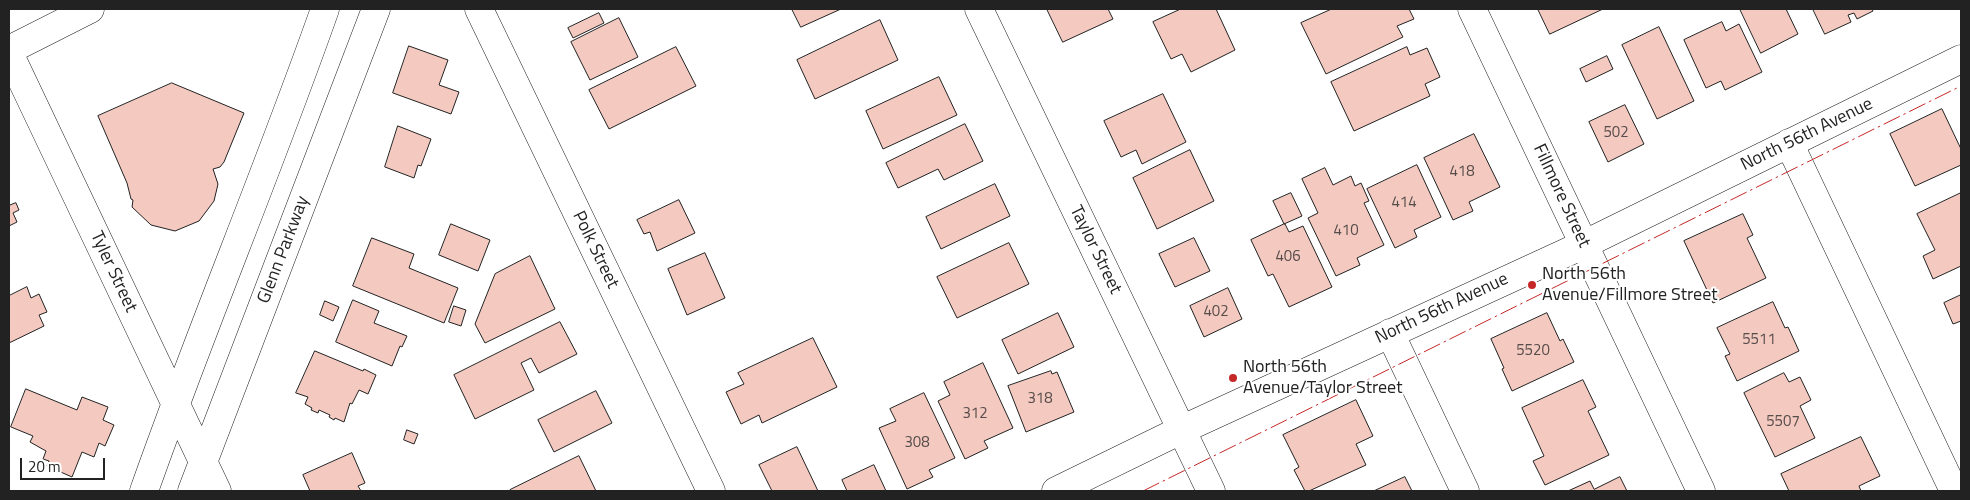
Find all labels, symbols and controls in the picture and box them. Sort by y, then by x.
street label: North 56th Avenue [1737,94,1877,176]
house number: 502 [1603,124,1629,142]
street label: Fillmore Street [1528,141,1594,251]
house number: 418 [1449,163,1475,181]
street label: Glenn Parkway [254,193,314,307]
house number: 414 [1391,194,1417,212]
street label: Taylor Street [1064,202,1126,298]
street label: Polk Street [567,208,623,292]
house number: 410 [1333,222,1359,240]
street label: Tyler Street [85,228,141,316]
house number: 406 [1275,248,1301,266]
place label: North 56th Avenue/Fillmore Street [1542,264,1717,306]
street label: North 56th Avenue [1372,269,1512,349]
marker: North 56th Avenue/Fillmore Street [1526,279,1538,291]
house number: 402 [1203,303,1229,321]
house number: 5511 [1742,331,1776,349]
house number: 5520 [1516,342,1550,360]
place label: North 56th Avenue/Taylor Street [1243,357,1402,399]
marker: North 56th Avenue/Taylor Street [1227,372,1239,384]
house number: 318 [1027,390,1053,408]
house number: 312 [962,405,988,423]
house number: 5507 [1766,413,1800,431]
house number: 308 [904,434,930,452]
scale bar [22,448,108,480]
text: 20 m [28,455,61,478]

